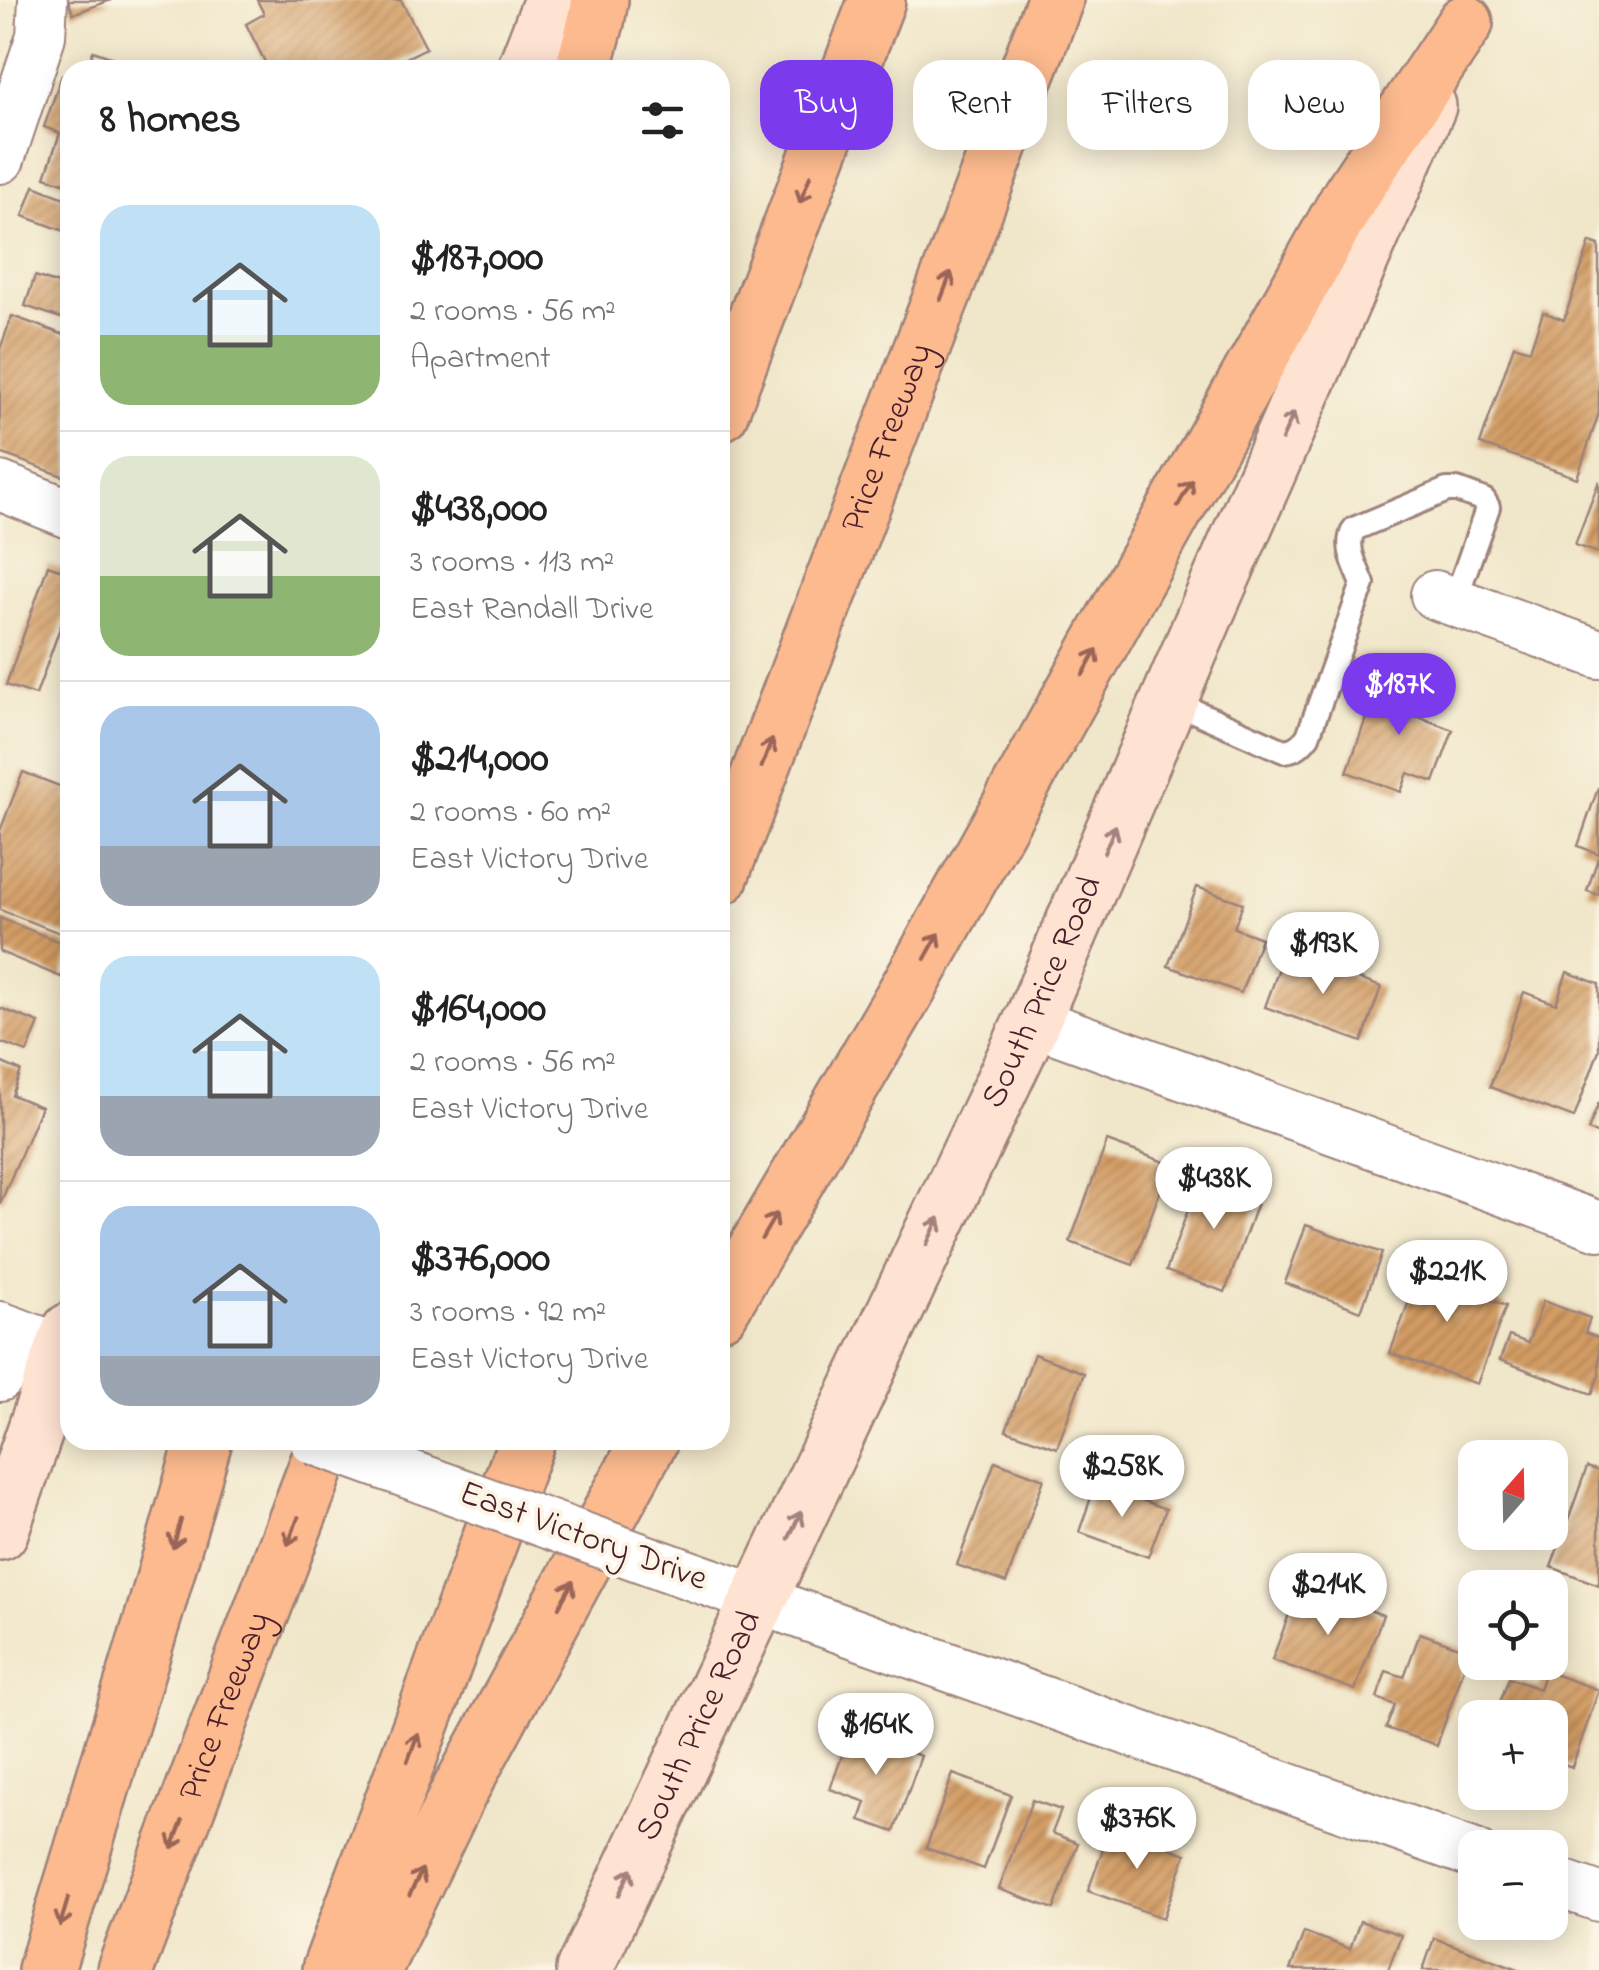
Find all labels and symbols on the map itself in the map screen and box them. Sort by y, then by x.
one-way arrow [795,173,813,204]
one-way arrow [938,272,956,303]
street label: Price Freeway [828,336,947,540]
one-way arrow [1280,411,1298,442]
one-way arrow [1175,478,1195,508]
one-way arrow [1081,647,1101,677]
pin: $187K [1329,653,1469,738]
one-way arrow [760,739,778,769]
one-way arrow [1102,824,1120,855]
street label: South Price Road [969,868,1116,1117]
pin: $193K [1253,912,1393,997]
one-way arrow [922,932,942,960]
pin: $438K [1144,1147,1284,1232]
one-way arrow [759,1212,779,1242]
one-way arrow [924,1217,943,1247]
pin: $221K [1377,1240,1517,1325]
pin: $258K [1052,1435,1192,1520]
north arrow [1458,1440,1568,1550]
street label: East Victory Drive [452,1468,714,1606]
one-way arrow [786,1511,805,1541]
one-way arrow [283,1515,301,1546]
one-way arrow [167,1518,186,1549]
pin: $214K [1258,1553,1398,1638]
one-way arrow [556,1580,576,1610]
street label: South Price Road [623,1602,776,1849]
street label: Price Freeway [166,1605,285,1808]
pin: $164K [806,1693,946,1778]
one-way arrow [405,1733,423,1764]
pin: $376K [1067,1787,1207,1872]
one-way arrow [167,1818,185,1849]
one-way arrow [407,1868,426,1898]
one-way arrow [617,1868,636,1898]
one-way arrow [54,1896,72,1927]

